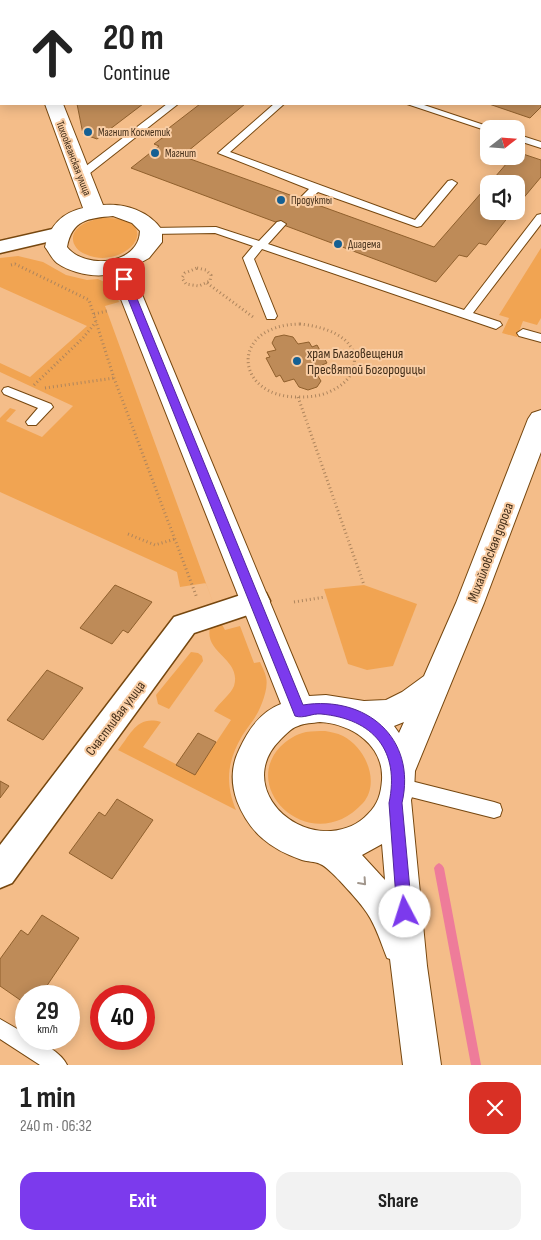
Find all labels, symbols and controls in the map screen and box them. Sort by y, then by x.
text: 20 m [103,17,164,60]
icon: ahead [20,20,85,85]
text: Continue [103,60,170,87]
street label: Тихоокеанская улица [53,119,94,197]
north arrow [480,120,525,165]
map controls [480,120,525,220]
marker: Магнит Косметик [82,126,94,138]
place label: Магнит Косметик [98,126,171,139]
marker: Магнит [149,147,161,159]
place label: Магнит [165,147,196,160]
button: sound [480,175,525,220]
marker: Продукты [275,194,287,206]
place label: Продукты [291,194,332,207]
marker: Диадема [332,238,344,250]
place label: Диадема [348,238,381,251]
pin [103,258,145,300]
icon: arrive [110,265,138,293]
place label: храм Благовещения Пресвятой Богородицы [307,345,425,378]
marker: храм Благовещения Пресвятой Богородицы [291,355,303,367]
street label: Михайловская дорога [464,500,517,604]
street label: Счастливая улица [82,678,149,759]
one-way arrow [357,876,366,885]
position arrow [378,885,430,937]
speed limit sign: 40 [90,985,155,1050]
text: 29 [36,996,59,1027]
text: km/h [37,1022,58,1037]
text: 1 min [20,1080,76,1116]
button: close [469,1082,521,1134]
text: 240 m · 06:32 [20,1117,92,1136]
button: Exit [20,1172,266,1230]
button: Share [276,1172,521,1230]

